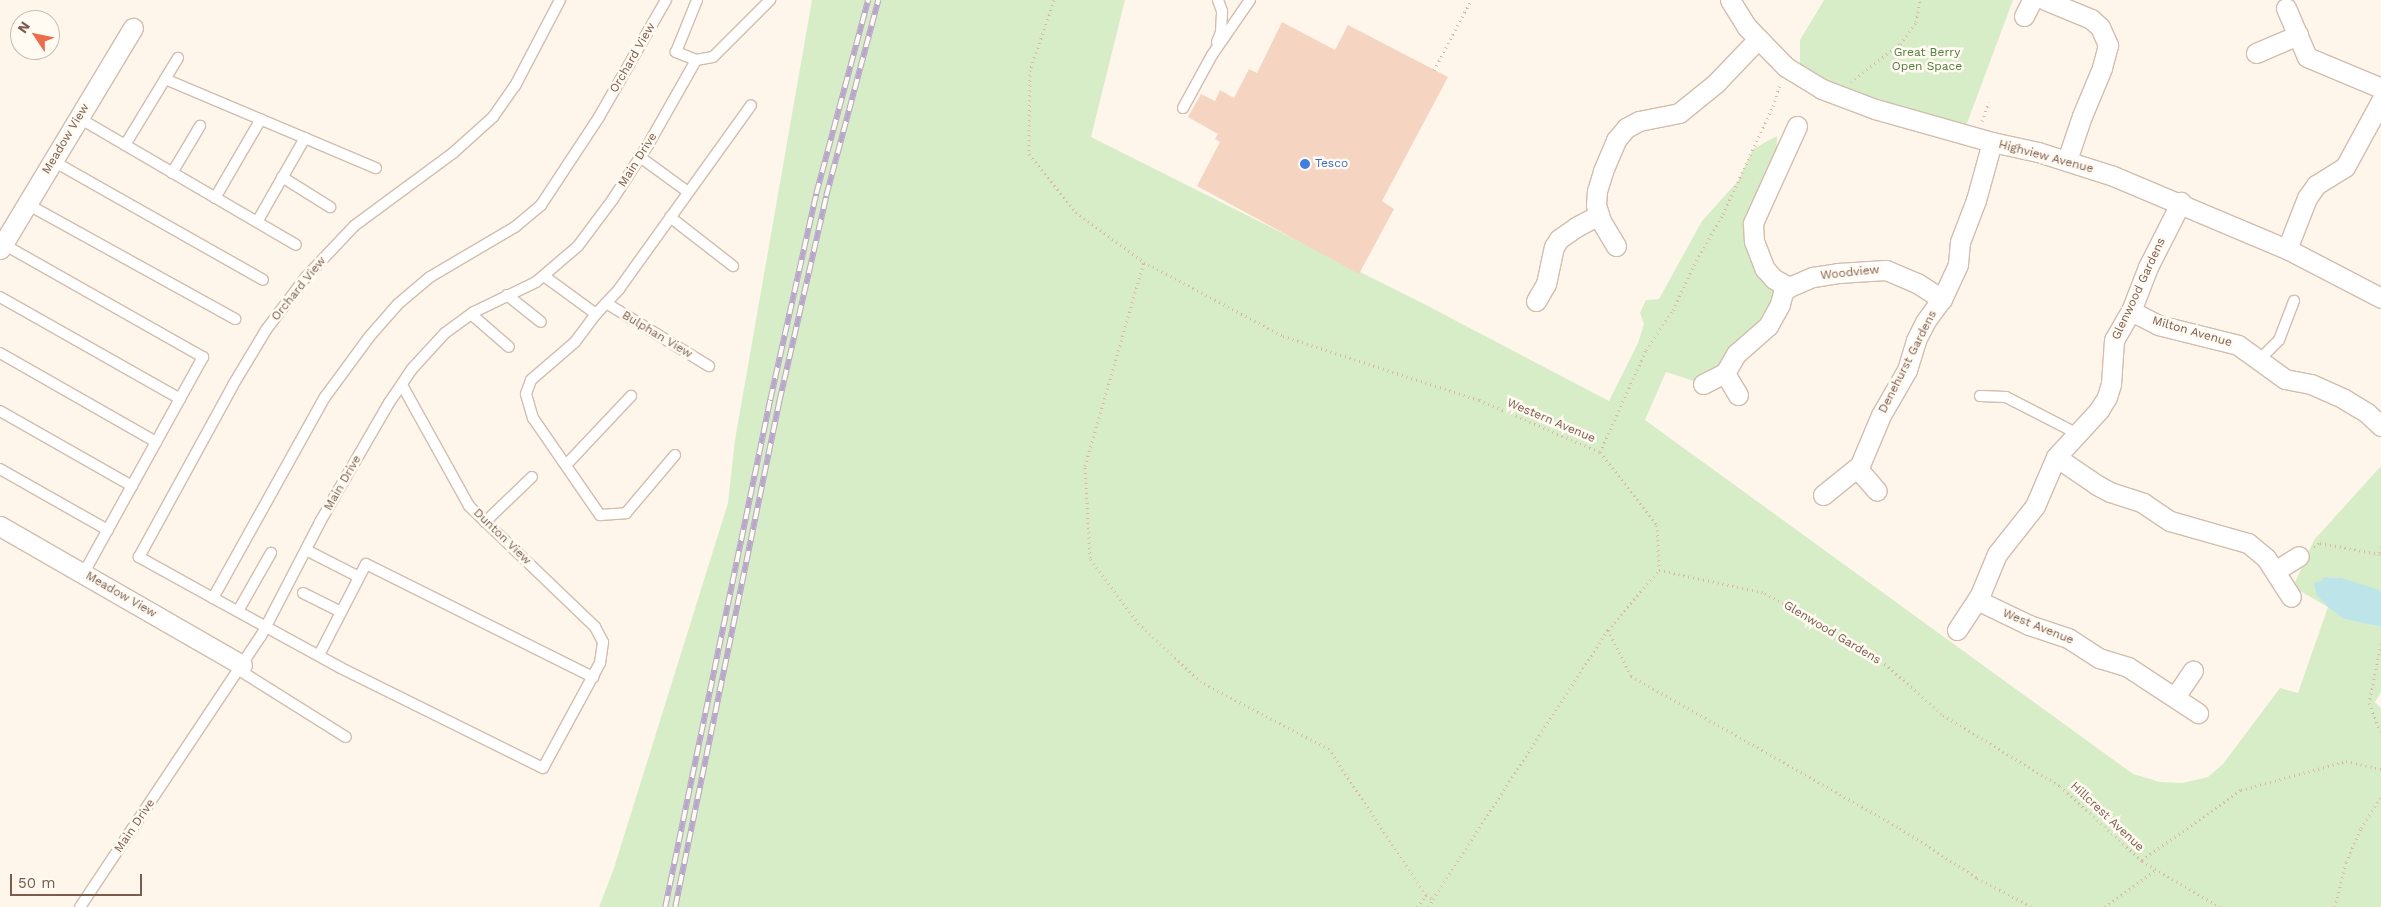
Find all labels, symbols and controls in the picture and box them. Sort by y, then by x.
north arrow [10,10,60,60]
text: N [14,18,33,36]
street label: Orchard View [607,20,659,96]
park label: Great Berry Open Space [1892,46,1962,74]
street label: Meadow View [39,101,93,177]
street label: Main Drive [616,130,660,190]
street label: Highview Avenue [1997,137,2095,177]
place label: Tesco [1315,157,1348,171]
marker: Tesco [1299,158,1311,170]
street label: Glenwood Gardens [2109,236,2169,342]
street label: Orchard View [269,254,329,324]
street label: Woodview [1820,263,1880,283]
street label: Bulphan View [619,308,695,362]
street label: Denehurst Gardens [1876,308,1940,416]
street label: Milton Avenue [2150,314,2234,350]
street label: Western Avenue [1504,396,1598,446]
street label: Main Drive [321,453,365,513]
street label: Dunton View [470,506,534,568]
street label: Meadow View [83,569,159,621]
street label: Glenwood Gardens [1781,598,1883,668]
street label: West Avenue [2000,606,2076,648]
street label: Hillcrest Avenue [2067,779,2147,855]
street label: Main Drive [112,796,158,856]
scale bar [12,864,145,896]
text: 50 m [18,874,55,892]

